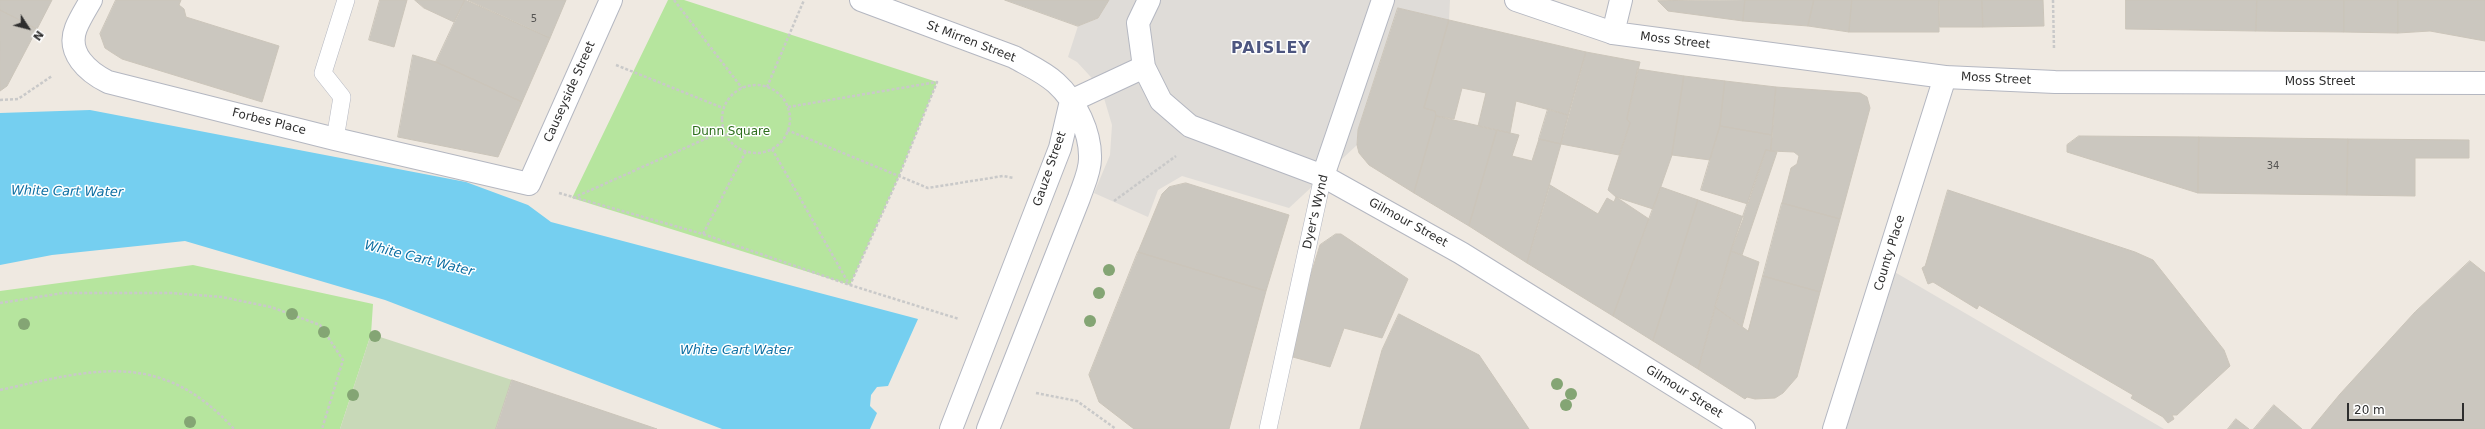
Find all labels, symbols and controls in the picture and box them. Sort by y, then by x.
north arrow [8,8,48,48]
house number: 5 [531,13,537,25]
street label: St Mirren Street [924,18,1018,66]
text: N [30,28,46,43]
street label: Moss Street [1639,30,1711,52]
street label: Causeyside Street [541,39,599,145]
district label: PAISLEY [1231,39,1311,59]
street label: Moss Street [1960,70,2032,88]
street label: Moss Street [2285,75,2355,89]
street label: Forbes Place [231,106,307,138]
park label: Dunn Square [692,125,770,139]
street label: Gauze Street [1030,130,1070,208]
house number: 34 [2267,160,2279,172]
street label: Dyer's Wynd [1300,173,1332,251]
water label: White Cart Water [11,183,123,201]
street label: Gilmour Street [1366,195,1450,251]
street label: County Place [1872,213,1908,293]
water label: White Cart Water [363,238,475,280]
water label: White Cart Water [680,343,792,359]
street label: Gilmour Street [1643,363,1725,421]
scale bar [2349,395,2466,421]
text: 20 m [2354,403,2385,417]

